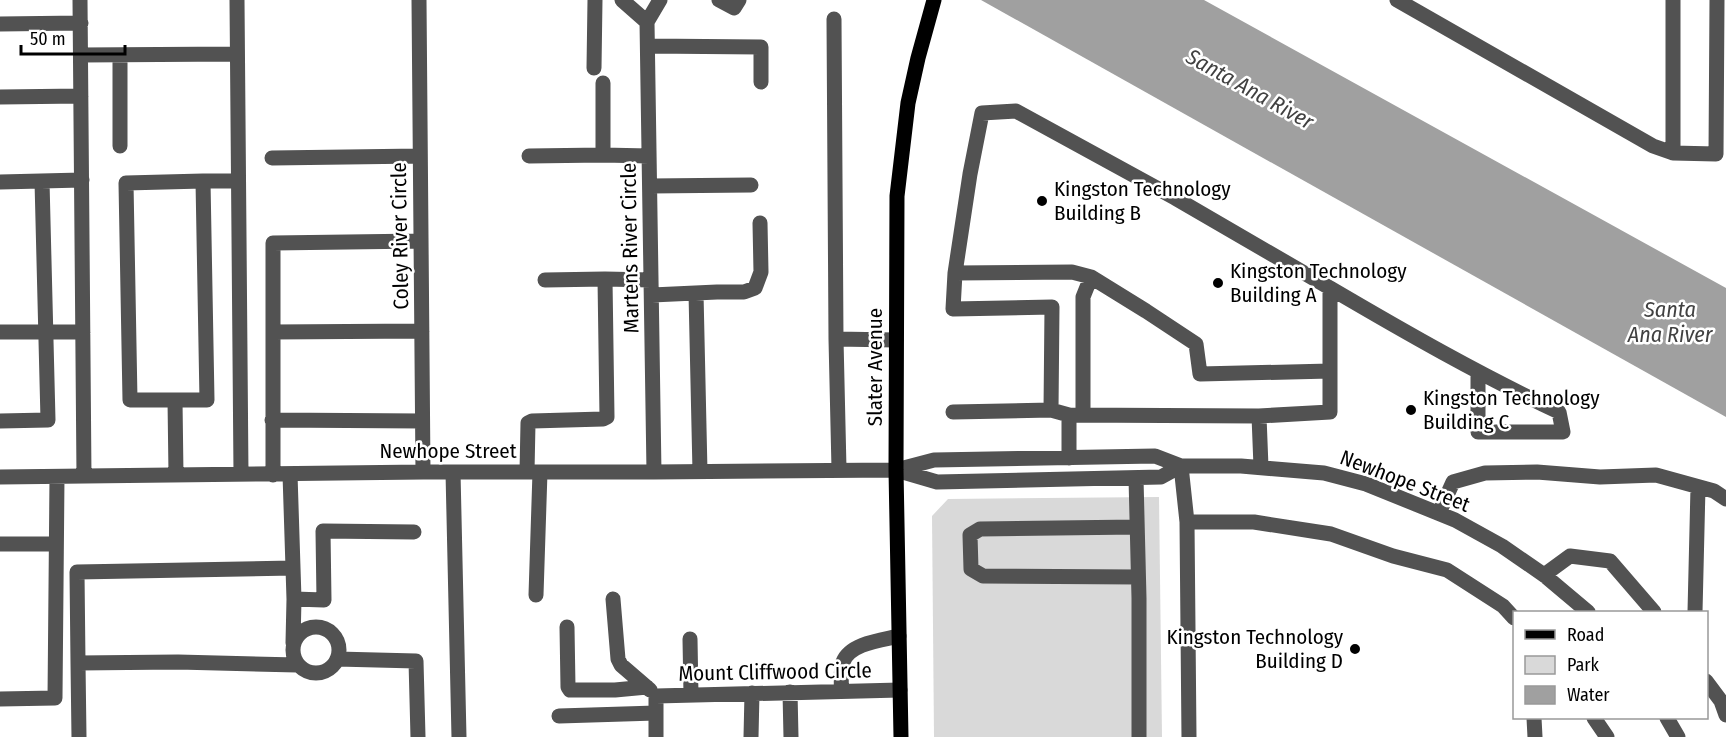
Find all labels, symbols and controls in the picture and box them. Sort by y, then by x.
scale bar [21,18,124,56]
text: 50 m [30,28,66,50]
water label: Santa Ana River [1181,42,1320,136]
street label: Coley River Circle [386,162,414,310]
street label: Martens River Circle [616,162,644,334]
place label: Kingston Technology Building B [1054,176,1231,226]
marker: Kingston Technology Building B [1035,194,1049,208]
place label: Kingston Technology Building A [1230,258,1407,308]
marker: Kingston Technology Building A [1211,276,1225,290]
water label: Santa Ana River [1627,296,1714,348]
street label: Slater Avenue [862,308,888,426]
place label: Kingston Technology Building C [1423,385,1600,435]
marker: Kingston Technology Building C [1404,403,1418,417]
street label: Newhope Street [379,438,517,464]
street label: Newhope Street [1336,444,1474,518]
legend [1513,611,1708,719]
place label: Kingston Technology Building D [1166,624,1344,674]
text: Road [1567,624,1604,646]
marker: Kingston Technology Building D [1348,642,1362,656]
text: Park [1567,654,1600,676]
street label: Mount Cliffwood Circle [678,657,872,687]
text: Water [1567,684,1610,706]

